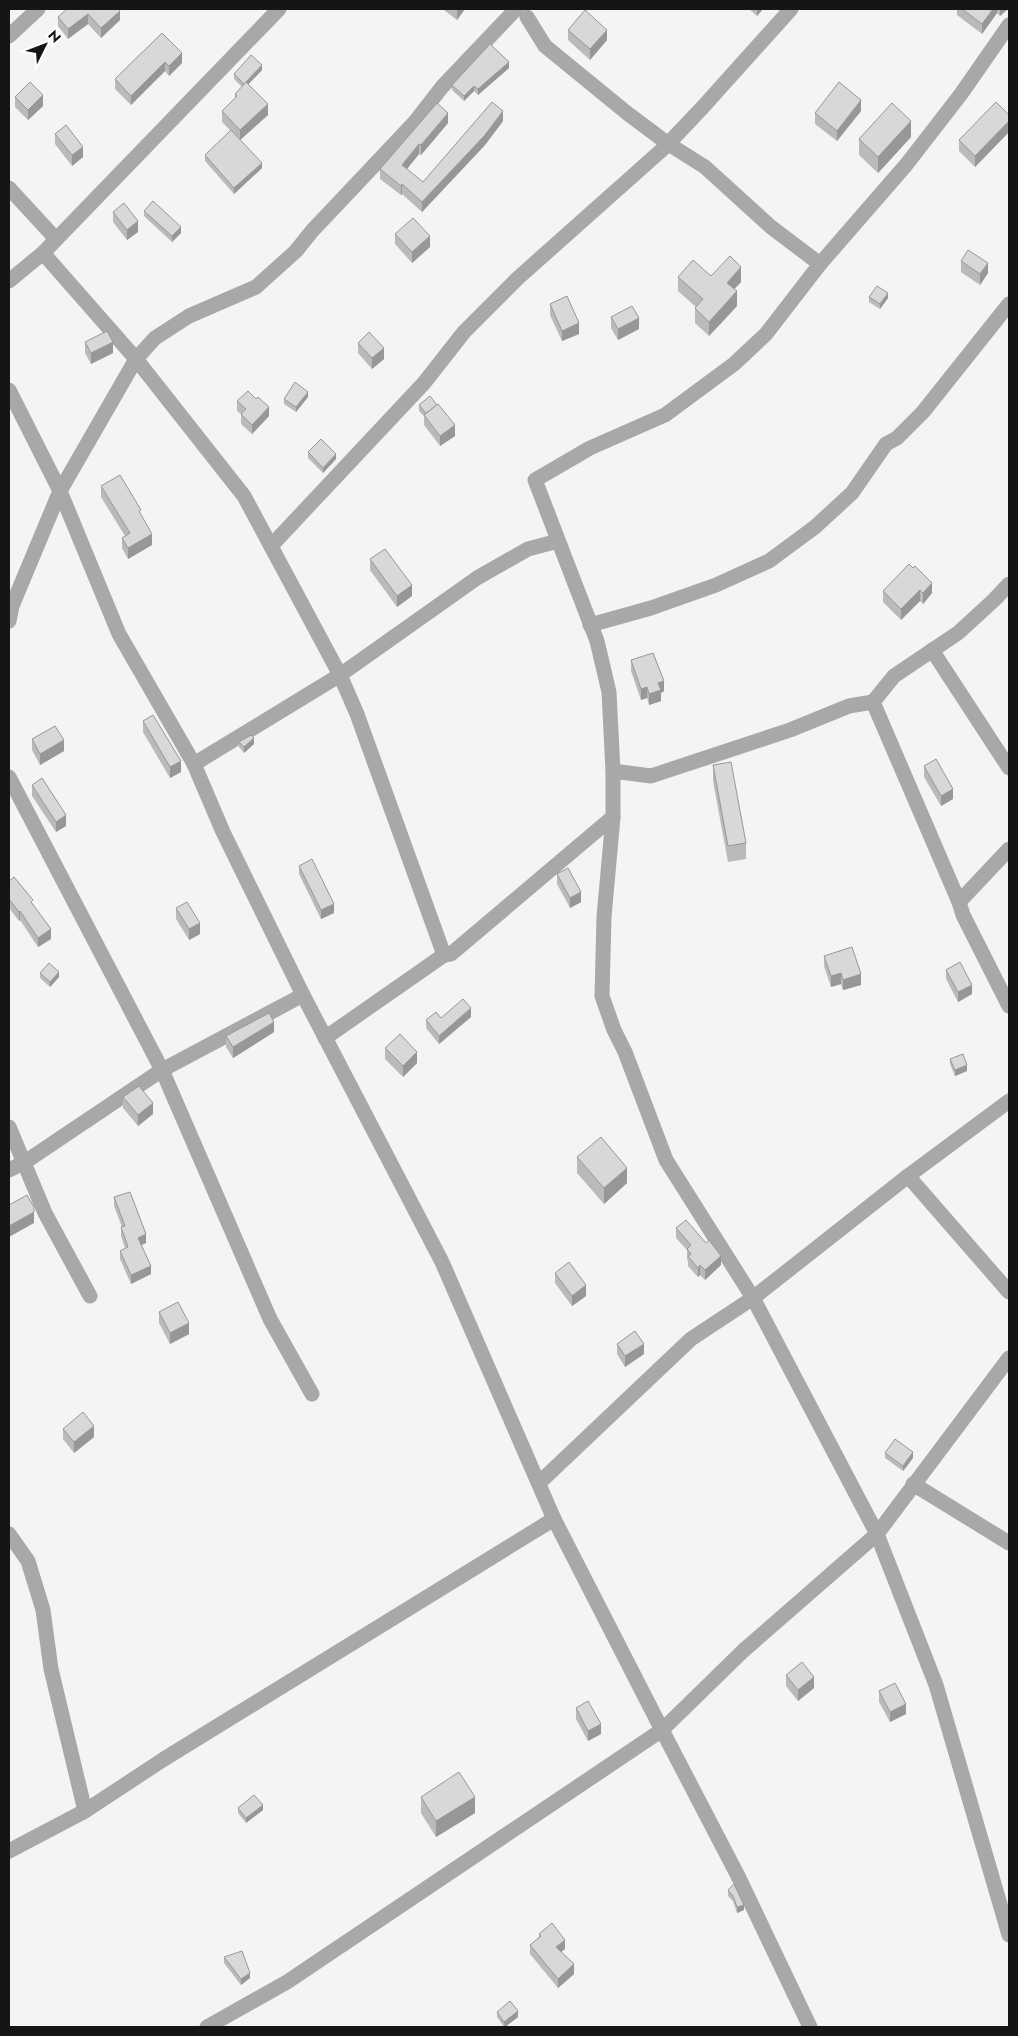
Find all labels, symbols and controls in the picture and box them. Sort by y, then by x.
north arrow [20,20,70,70]
text: N [44,25,66,47]

